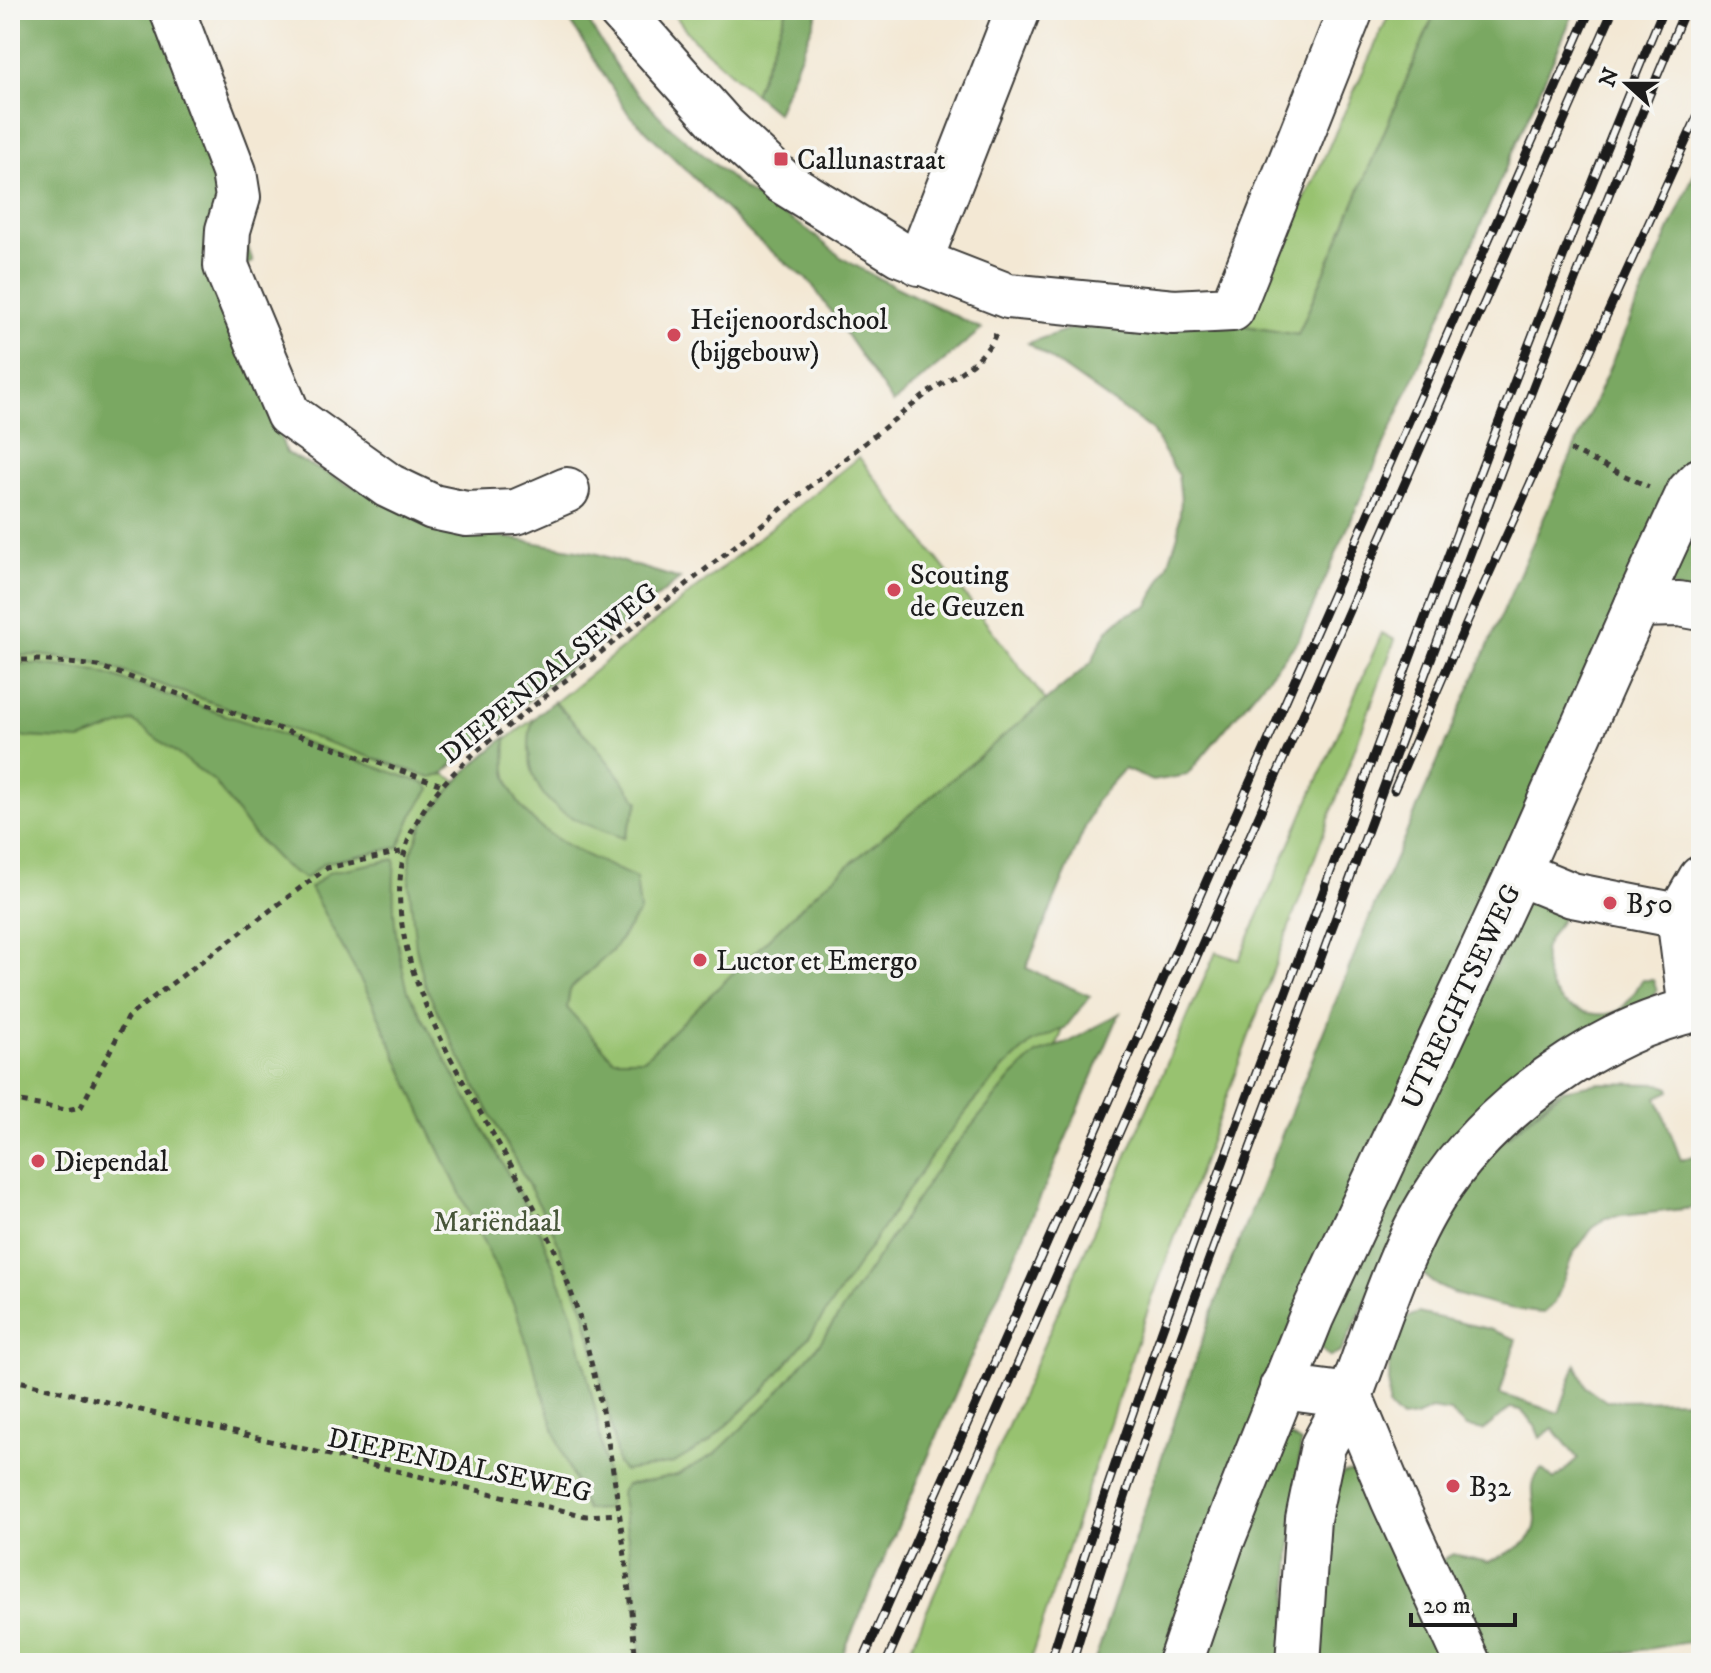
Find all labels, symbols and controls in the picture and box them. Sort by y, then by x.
north arrow [1587,44,1667,124]
text: N [1594,64,1626,91]
place label: Callunastraat [797,143,946,178]
marker: Callunastraat [772,150,790,168]
place label: Heijenoordschool (bijgebouw) [690,303,888,370]
marker: Heijenoordschool (bijgebouw) [665,326,683,344]
place label: Scouting de Geuzen [910,558,1025,625]
street label: DIEPENDALSEWEG [433,575,665,771]
marker: Scouting de Geuzen [885,581,903,599]
street label: UTRECHTSEWEG [1394,879,1529,1115]
place label: B50 [1626,887,1673,922]
marker: B50 [1601,894,1619,912]
place label: Luctor et Emergo [716,944,917,979]
marker: Luctor et Emergo [691,951,709,969]
place label: Diependal [54,1145,169,1180]
marker: Diependal [29,1152,47,1170]
park label: Mariëndaal [433,1205,561,1240]
street label: DIEPENDALSEWEG [324,1420,595,1511]
place label: B32 [1469,1470,1511,1505]
marker: B32 [1444,1477,1462,1495]
scale bar [1411,1577,1515,1627]
text: 20 m [1423,1591,1471,1621]

